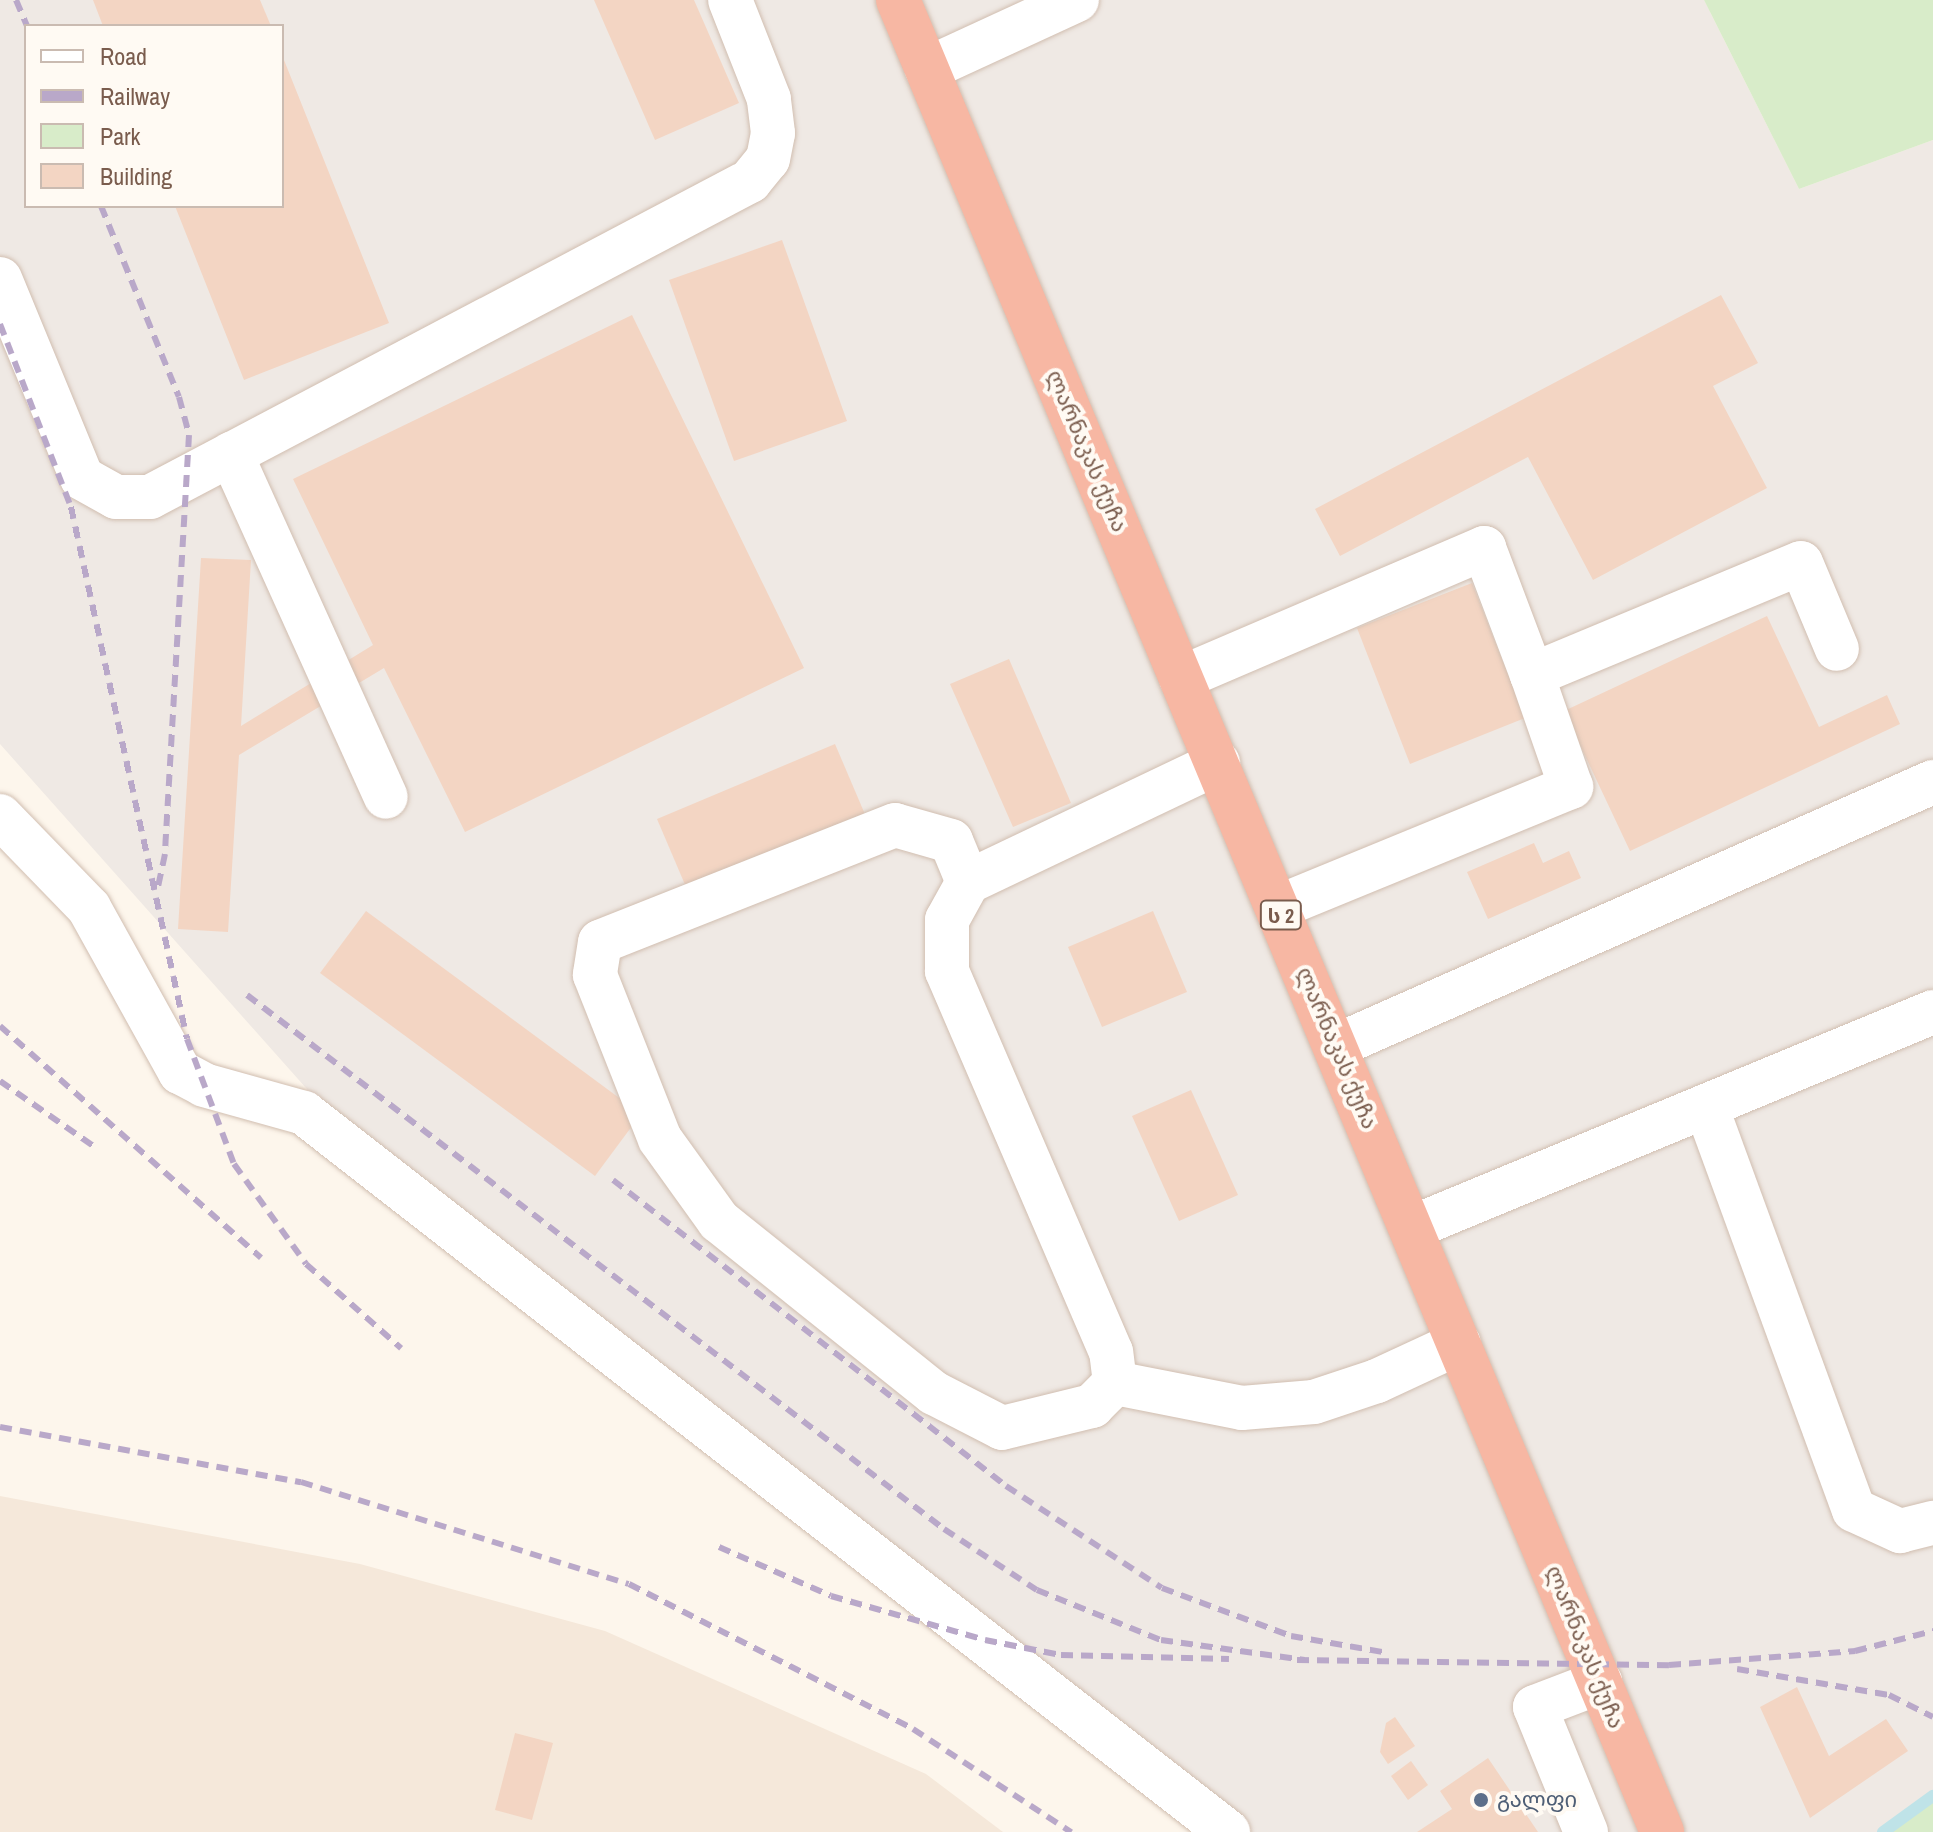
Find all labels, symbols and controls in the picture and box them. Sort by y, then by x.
legend [24,24,284,208]
text: Road [100,40,147,72]
text: Railway [100,80,170,112]
text: Park [100,120,140,152]
text: Building [100,160,172,192]
street label: ლარნაკას ქუჩა [1041,366,1133,536]
road number: ს 2 [1259,899,1303,931]
street label: ლარნაკას ქუჩა [1291,963,1383,1133]
street label: ლარნაკას ქუჩა [1540,1562,1630,1732]
place label: გალფი [1497,1787,1577,1813]
marker: გალფი [1472,1791,1490,1809]

